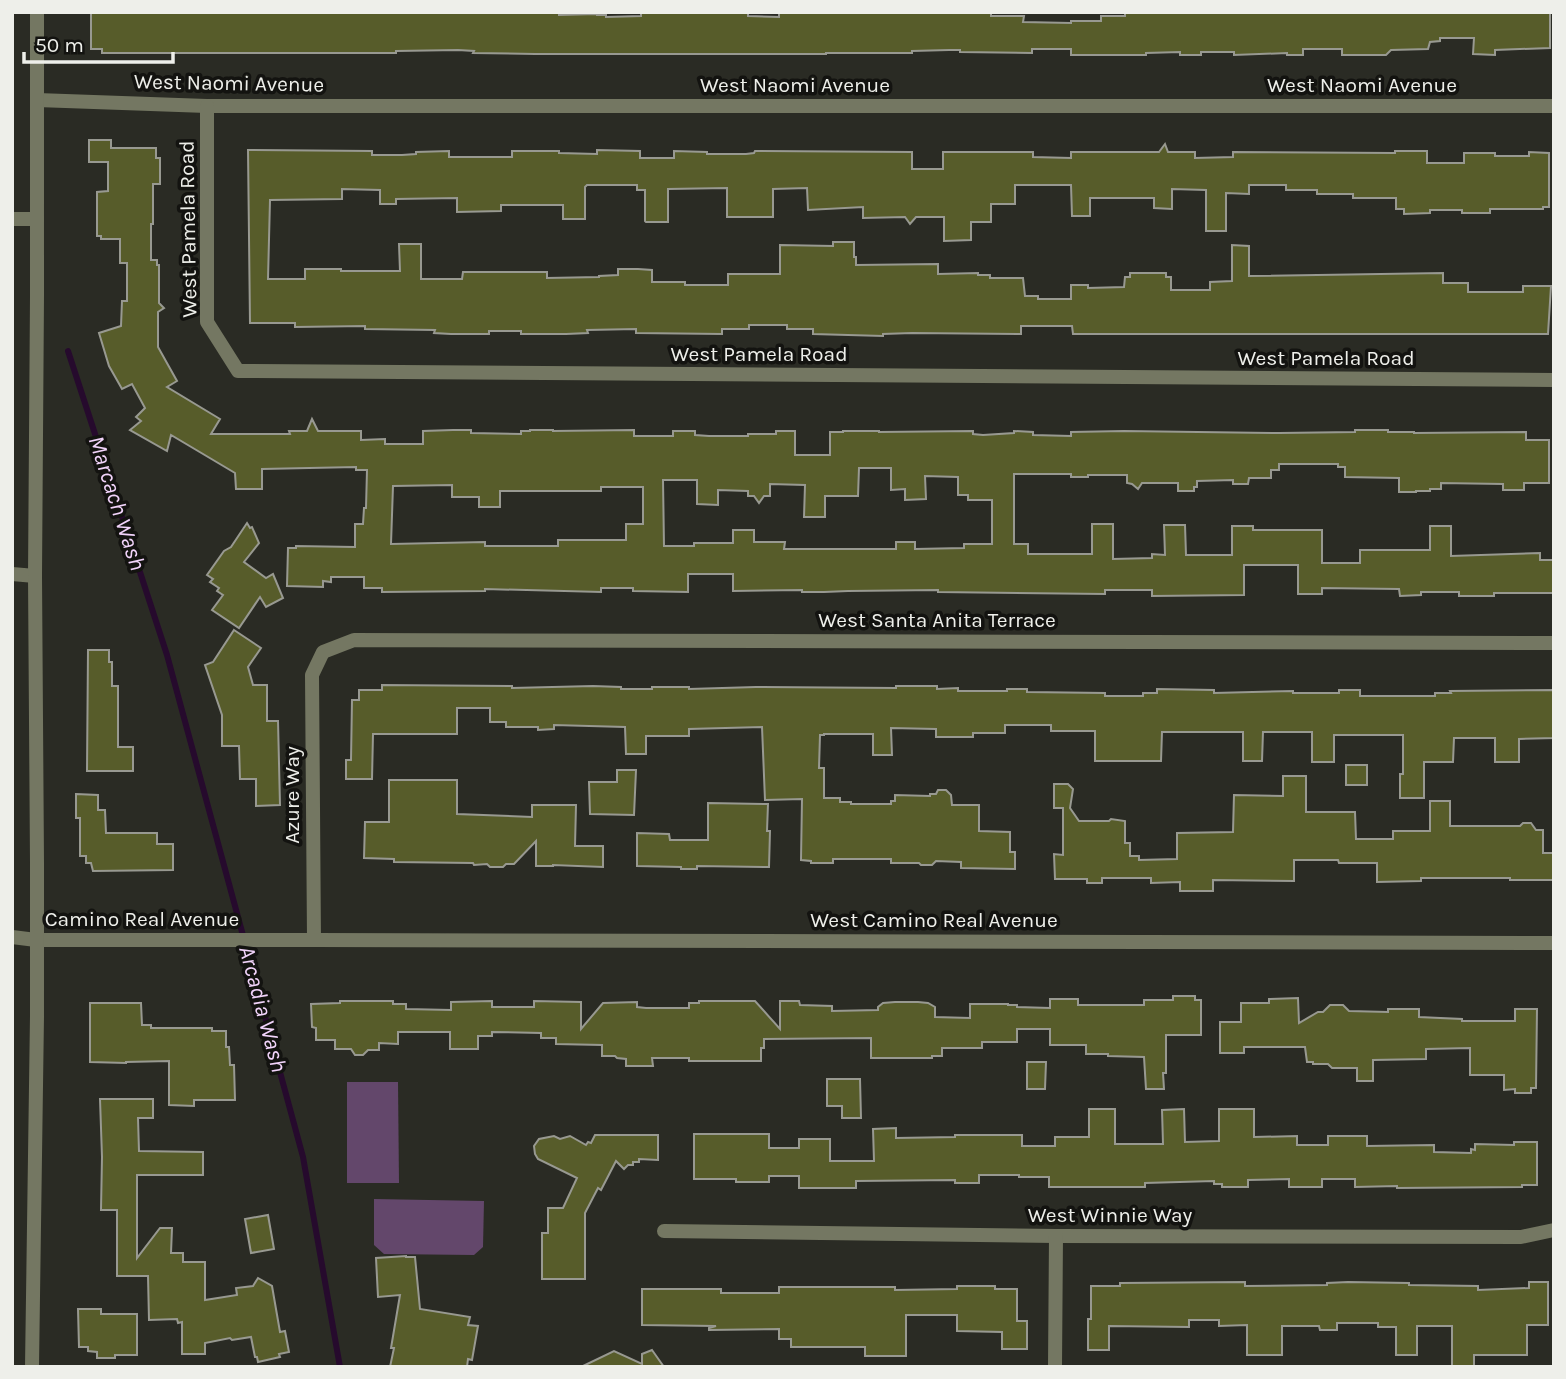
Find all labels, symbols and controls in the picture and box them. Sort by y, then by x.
scale bar [24,21,173,65]
text: 50 m [35,33,84,57]
street label: West Naomi Avenue [134,69,324,97]
street label: West Naomi Avenue [700,73,890,97]
street label: West Naomi Avenue [1267,73,1457,97]
street label: West Pamela Road [174,140,202,318]
street label: West Pamela Road [670,342,848,366]
street label: West Pamela Road [1237,346,1415,370]
water label: Marcach Wash [83,432,151,574]
street label: West Santa Anita Terrace [818,608,1056,632]
street label: Azure Way [280,746,304,844]
street label: Camino Real Avenue [45,907,239,931]
street label: West Camino Real Avenue [810,908,1058,932]
water label: Arcadia Wash [233,943,293,1075]
street label: West Winnie Way [1028,1203,1193,1227]

